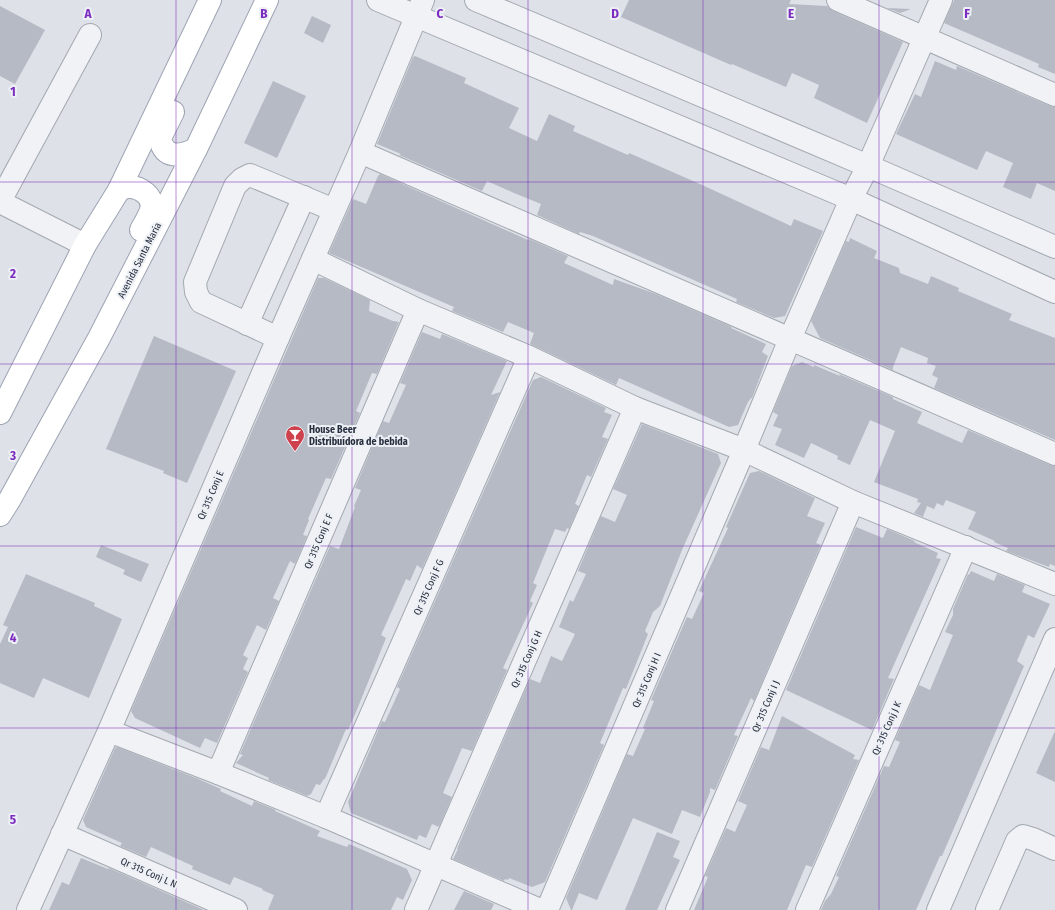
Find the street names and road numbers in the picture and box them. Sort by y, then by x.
street label: Avenida Santa Maria [116,220,164,300]
street label: Qr 315 Conj E [195,469,227,522]
street label: Qr 315 Conj E F [302,511,336,571]
street label: Qr 315 Conj F G [411,557,447,617]
street label: Qr 315 Conj G H [509,629,545,690]
street label: Qr 315 Conj H I [630,651,664,710]
street label: Qr 315 Conj I J [750,679,782,734]
street label: Qr 315 Conj J K [870,699,904,757]
street label: Qr 315 Conj L N [119,855,179,891]

